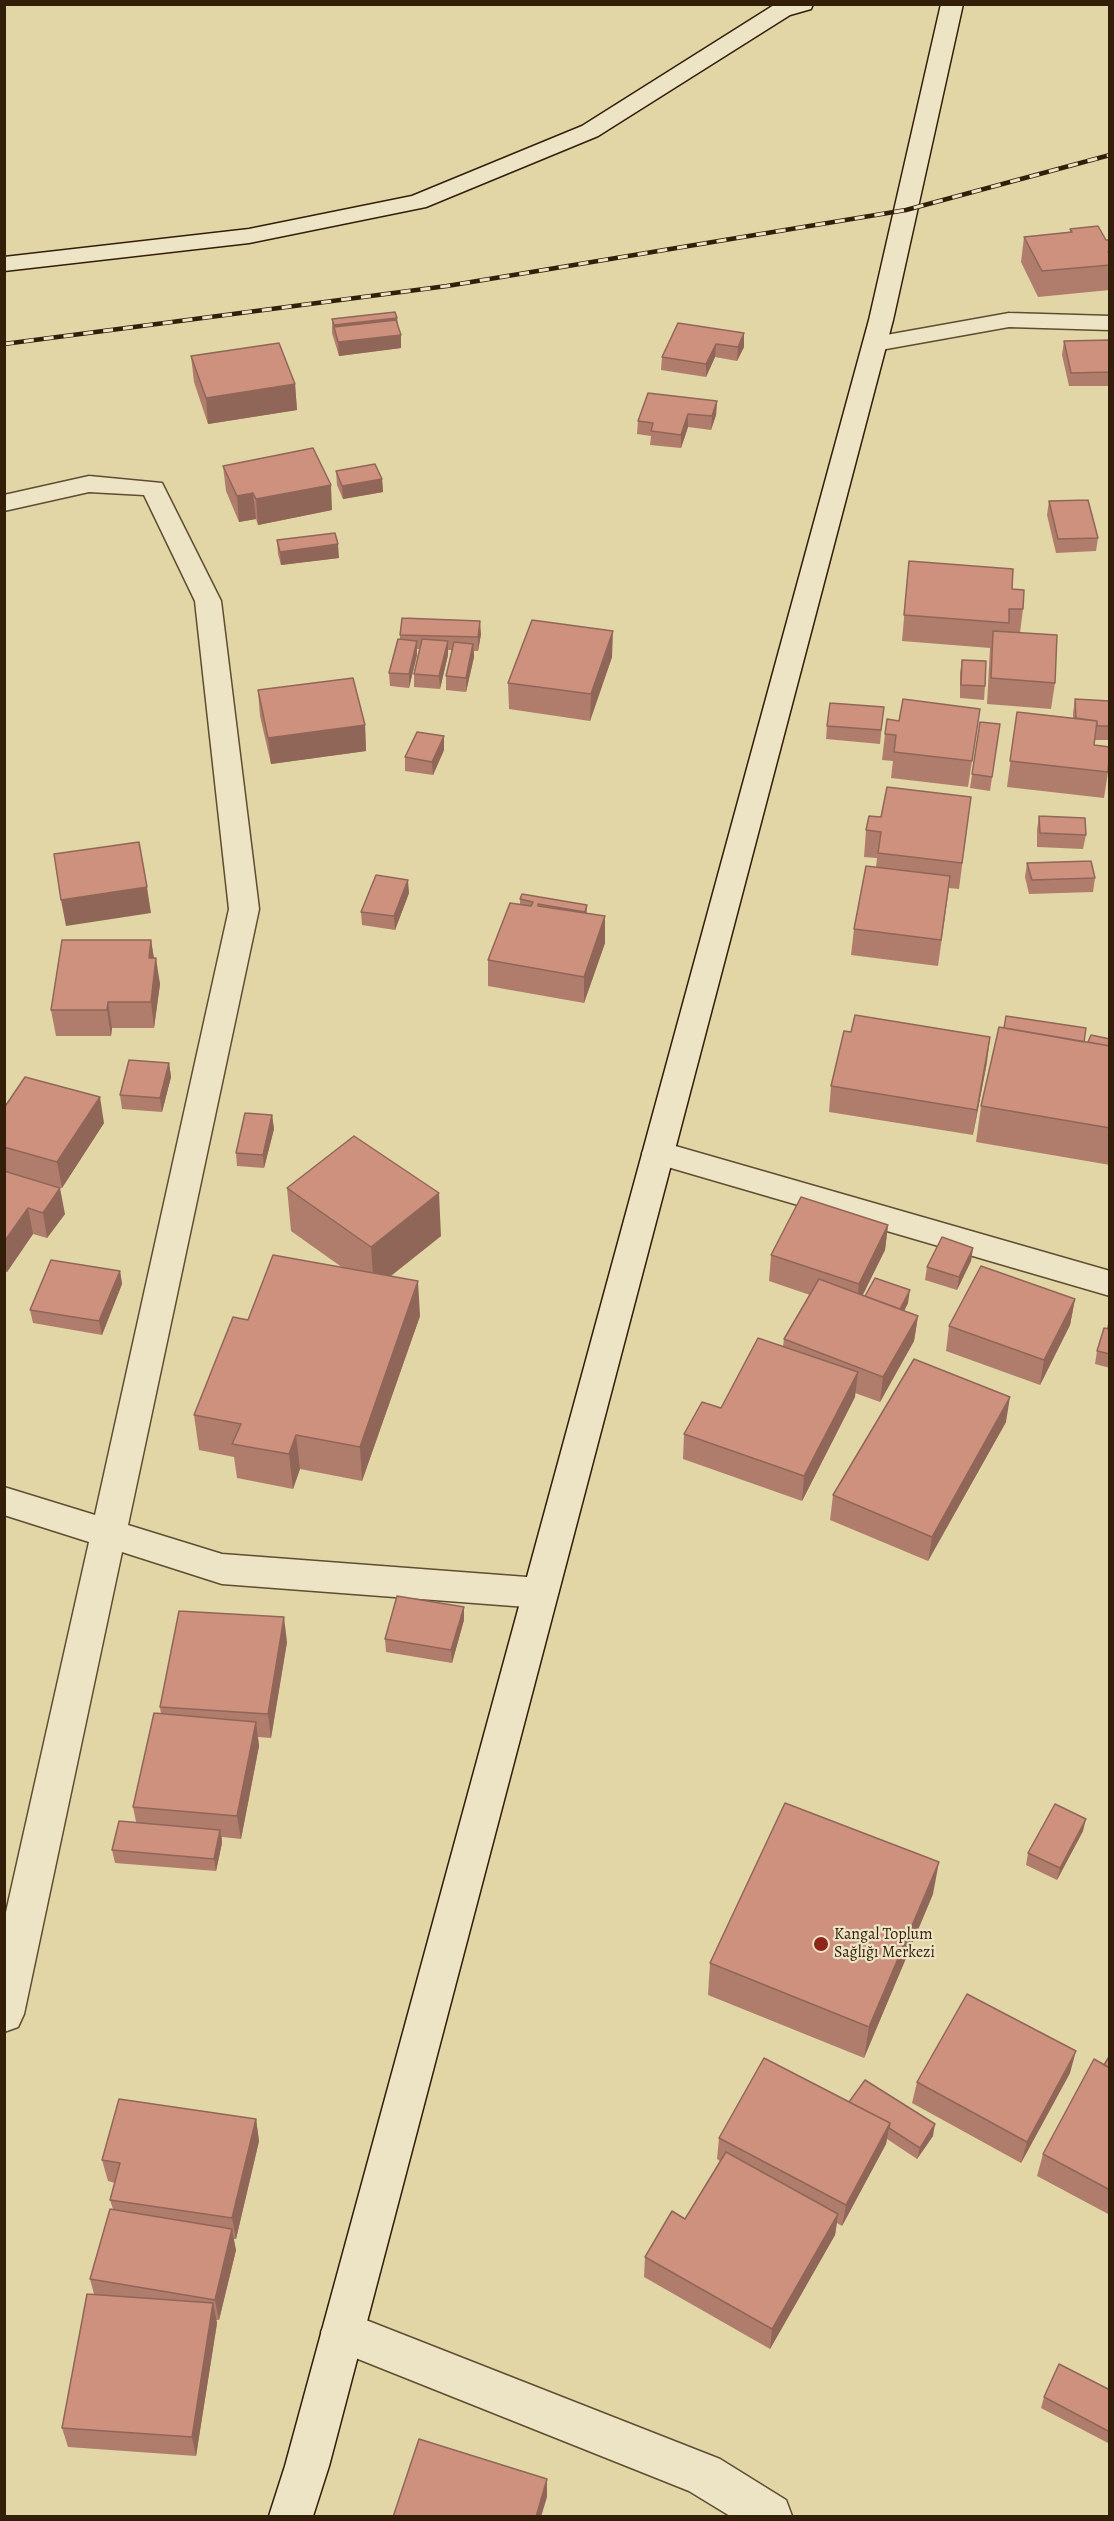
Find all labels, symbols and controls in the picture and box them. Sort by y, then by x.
place label: Kangal Toplum Sağlığı Merkezi [834,1925,935,1963]
marker: Kangal Toplum Sağlığı Merkezi [812,1935,830,1953]

